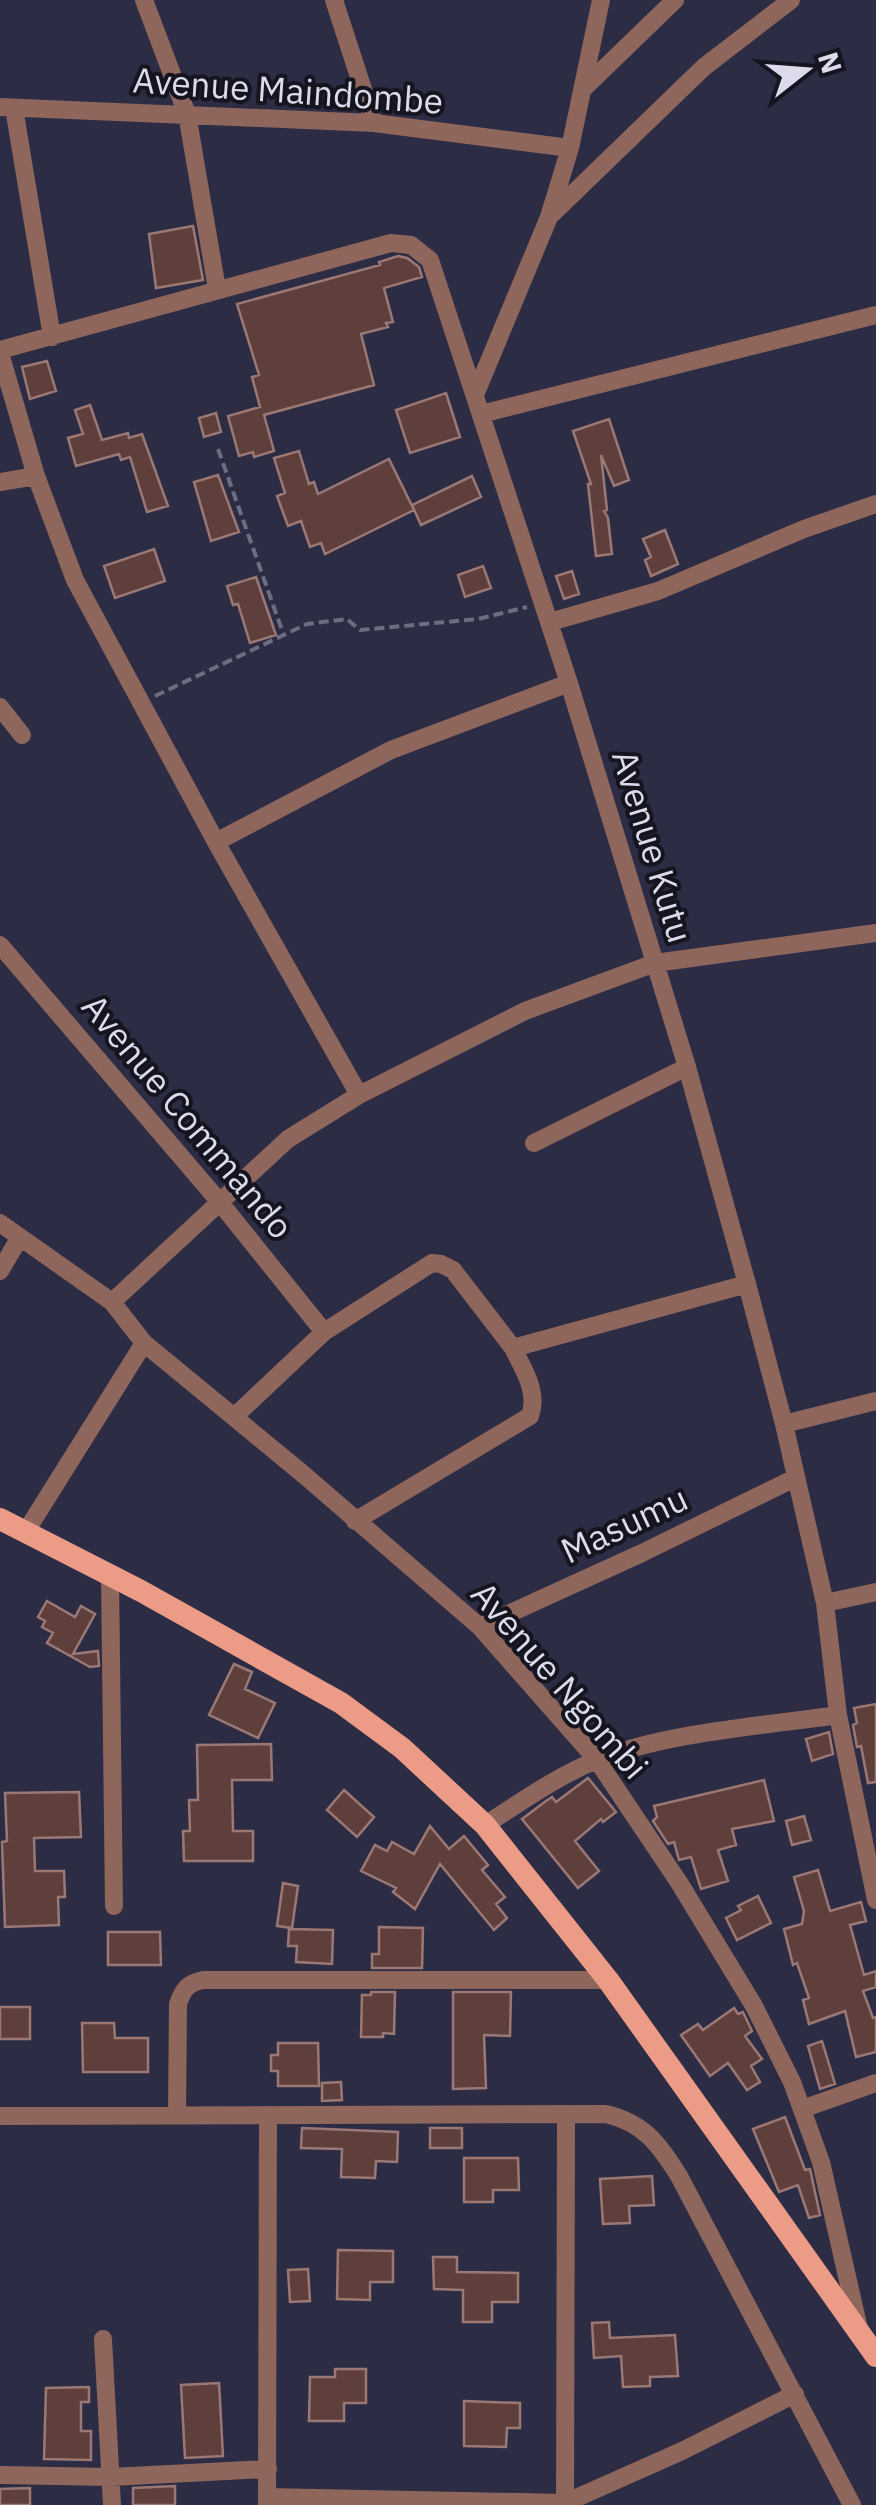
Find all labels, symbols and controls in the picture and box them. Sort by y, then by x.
north arrow [756,20,856,120]
text: N [810,47,851,78]
street label: Avenue Maindombe [131,56,445,124]
street label: Avenue Kutu [602,744,704,948]
street label: Avenue Commando [72,984,304,1248]
street label: Masumu [553,1475,695,1573]
street label: Avenue Ngombi [462,1572,658,1788]

